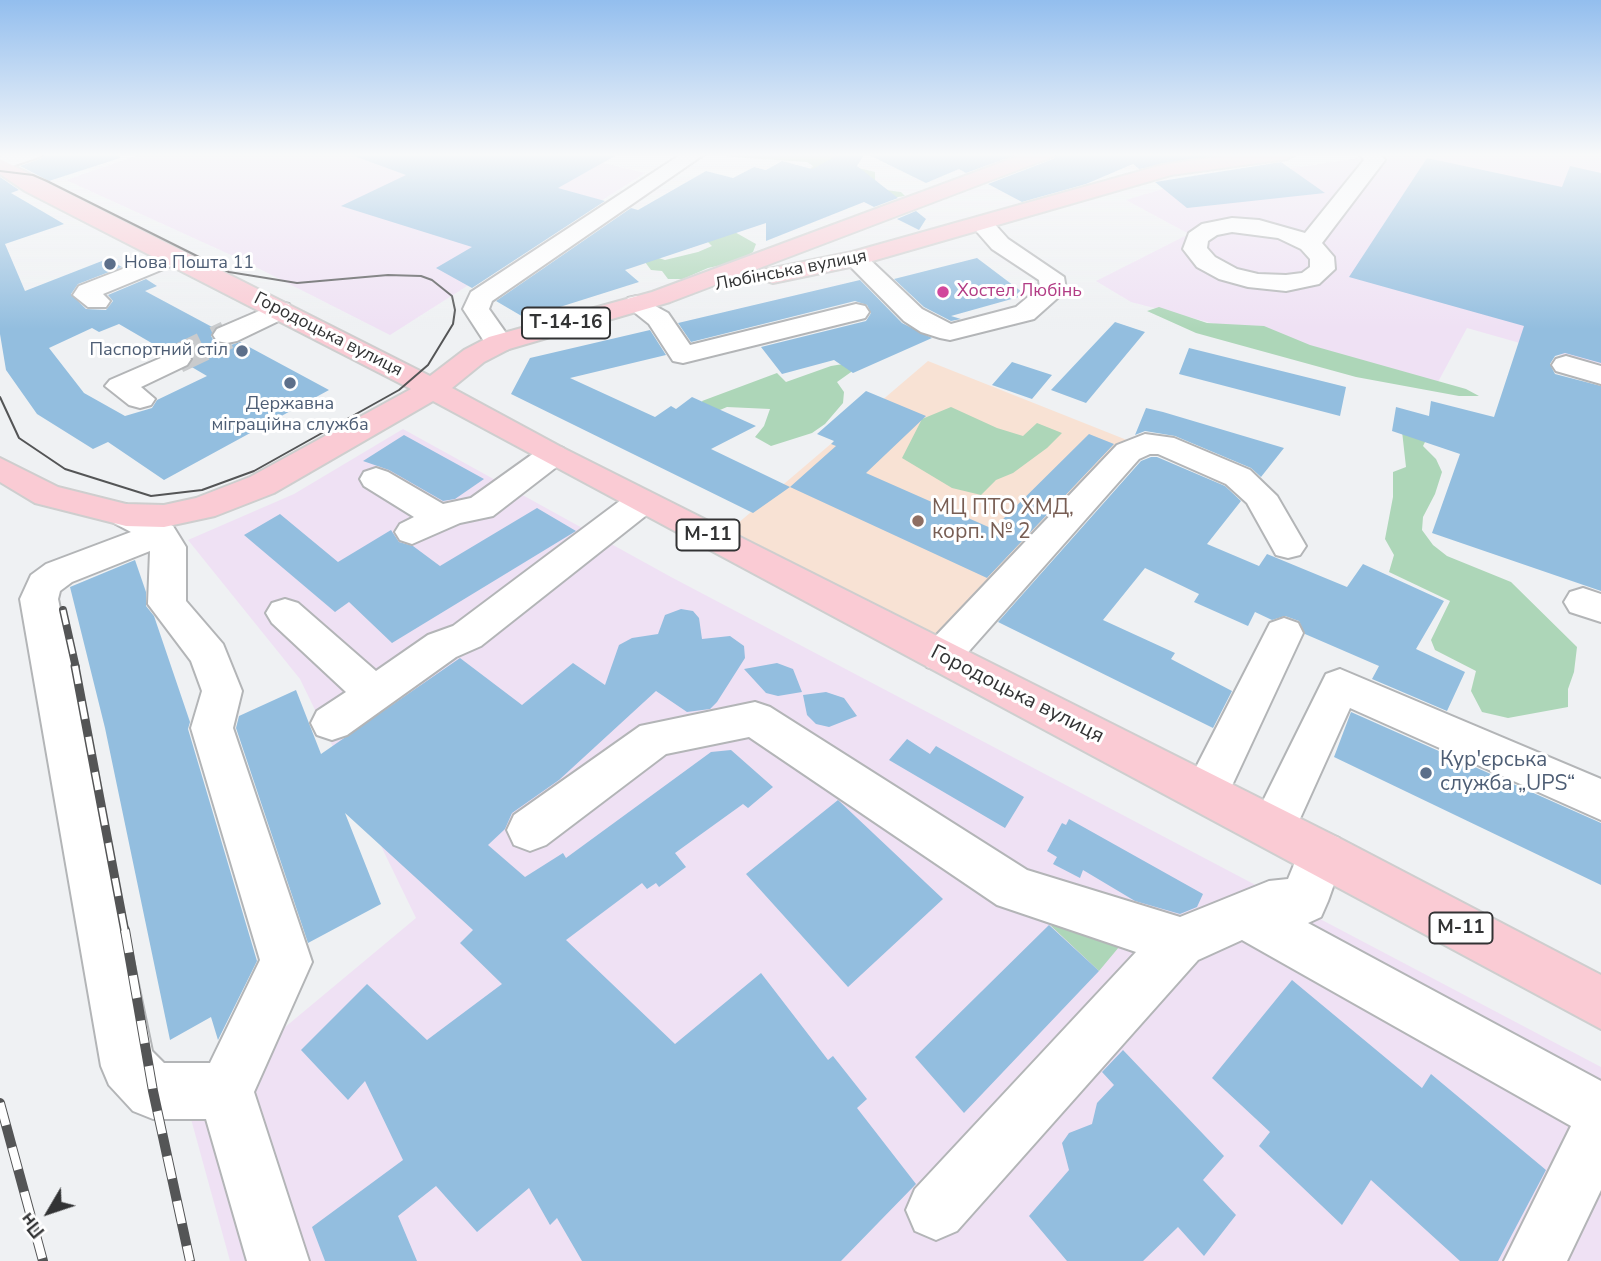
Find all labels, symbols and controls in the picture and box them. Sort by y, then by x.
street label: Любінська вулиця [713,246,869,296]
place label: Нова Пошта 11 [124,253,254,275]
marker: Нова Пошта 11 [102,256,118,272]
place label: Хостел Любінь [957,281,1082,303]
marker: Хостел Любінь [935,284,951,300]
street label: Городоцька вулиця [250,288,406,382]
road number: Т-14-16 [522,308,610,338]
place label: Паспортний стіл [89,340,228,362]
marker: Паспортний стіл [234,343,250,359]
marker: Державна міграційна служба [282,375,298,391]
place label: Державна міграційна служба [211,394,369,436]
place label: МЦ ПТО ХМД, корп. № 2 [932,496,1074,546]
marker: МЦ ПТО ХМД, корп. № 2 [910,513,926,529]
road number: М-11 [676,520,740,550]
street label: Городоцька вулиця [926,640,1108,750]
place label: Кур'єрська служба „UPS“ [1440,748,1575,798]
marker: Кур'єрська служба „UPS“ [1418,765,1434,781]
road number: М-11 [1430,912,1492,944]
north arrow [14,1177,84,1247]
text: Пн [14,1207,51,1244]

